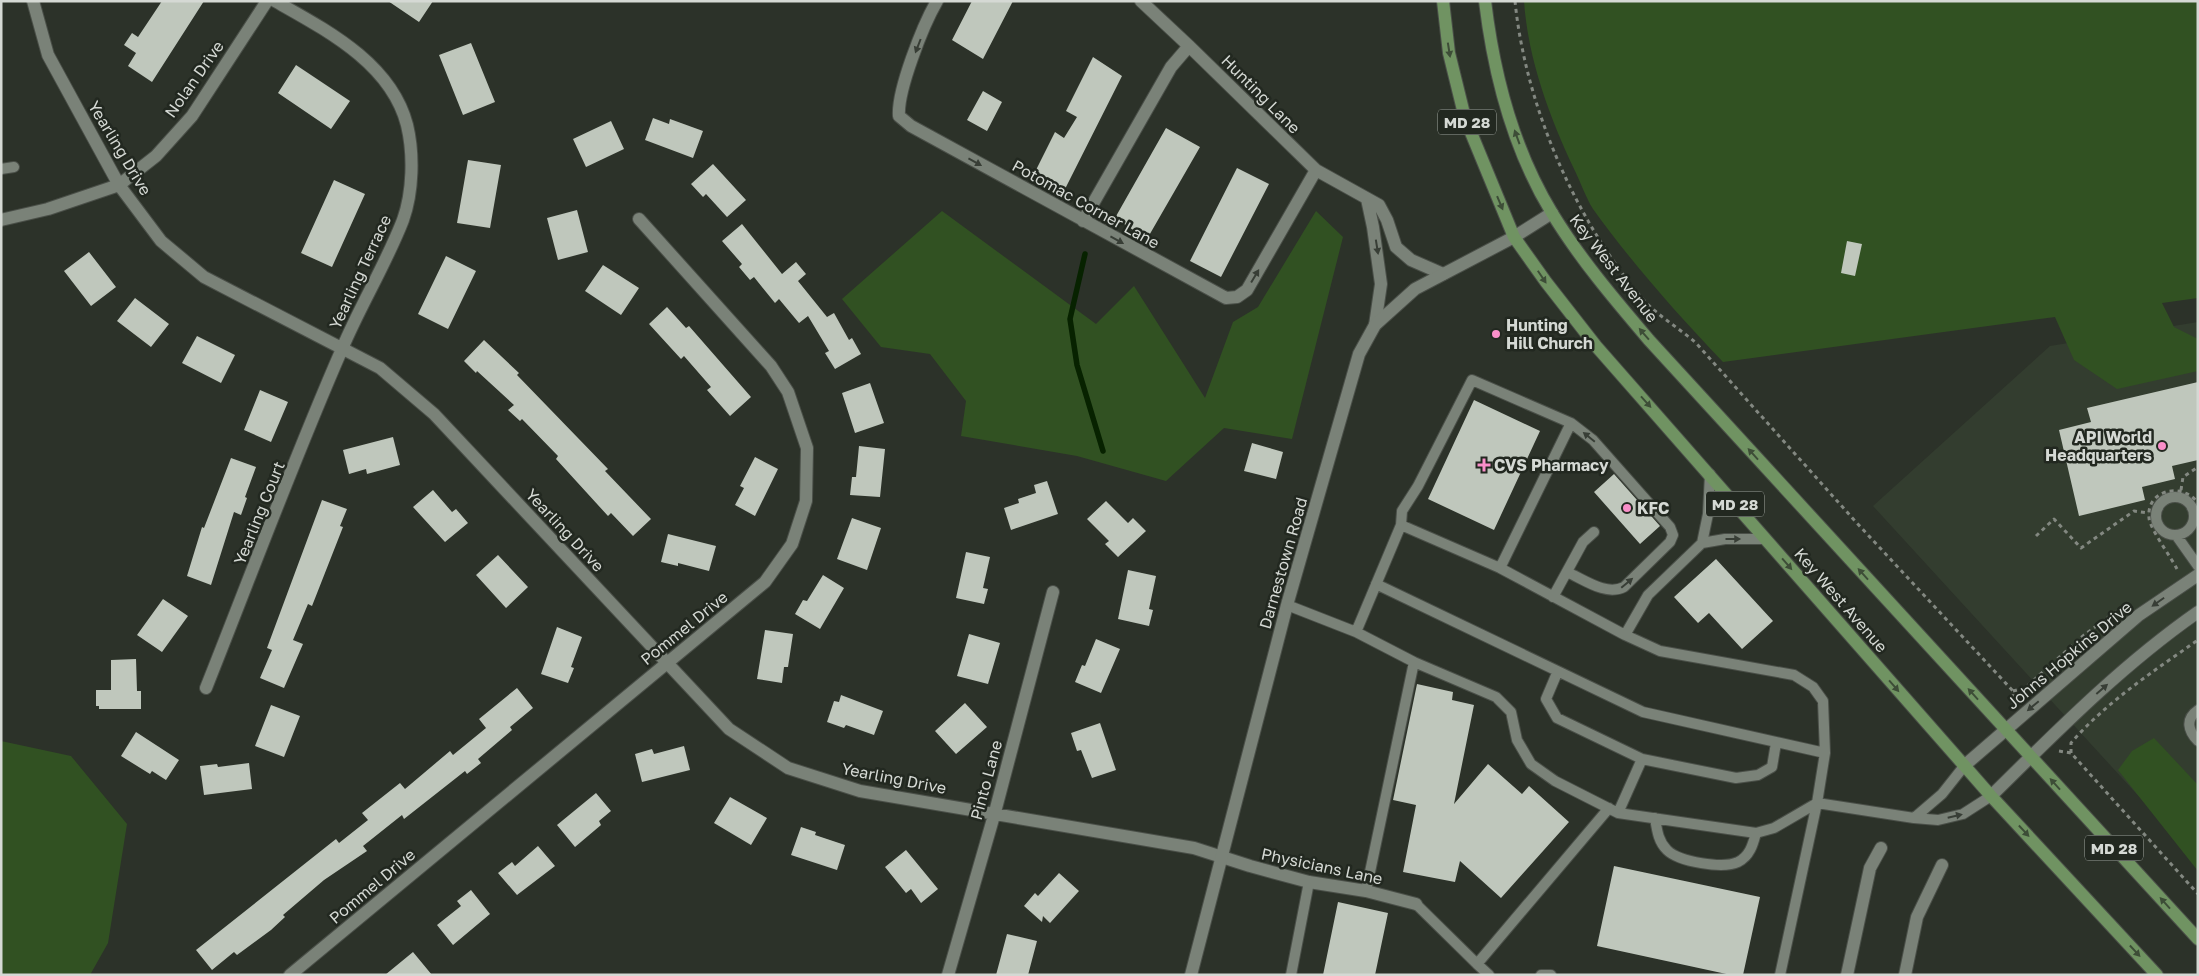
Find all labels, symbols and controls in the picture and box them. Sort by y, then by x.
street label: Nolan Drive [160,37,228,121]
one-way arrow [914,39,922,54]
one-way arrow [1445,42,1453,58]
street label: Hunting Lane [1217,50,1305,138]
street label: Yearling Drive [84,97,156,199]
road number: MD 28 [1438,110,1496,134]
one-way arrow [1513,130,1520,145]
street label: Potomac Corner Lane [1009,155,1163,253]
one-way arrow [968,157,982,166]
one-way arrow [1496,196,1504,211]
street label: Key West Avenue [1565,210,1663,326]
street label: Yearling Terrace [325,212,395,332]
one-way arrow [1110,236,1125,244]
one-way arrow [1373,239,1381,255]
one-way arrow [1251,269,1260,282]
one-way arrow [1537,270,1547,283]
place label: Hunting Hill Church [1506,315,1593,353]
marker: Hunting Hill Church [1490,328,1502,340]
one-way arrow [1638,328,1650,340]
one-way arrow [1640,395,1651,408]
place label: API World Headquarters [2045,427,2152,465]
one-way arrow [1583,431,1596,442]
marker: API World Headquarters [2156,440,2168,452]
one-way arrow [1747,448,1759,460]
place label: CVS Pharmacy [1494,455,1609,475]
street label: Yearling Court [229,458,289,568]
marker: CVS Pharmacy [1478,459,1490,471]
street label: Yearling Drive [521,484,609,576]
road number: MD 28 [1706,492,1764,516]
street label: Darnestown Road [1255,495,1311,631]
place label: KFC [1637,498,1669,518]
marker: KFC [1621,502,1633,514]
one-way arrow [1726,535,1742,543]
street label: Key West Avenue [1790,544,1892,656]
one-way arrow [1781,557,1793,569]
one-way arrow [1857,568,1869,580]
one-way arrow [1620,578,1633,589]
street label: Pommel Drive [636,587,732,669]
street label: Johns Hopkins Drive [2002,597,2136,713]
one-way arrow [2151,597,2165,607]
one-way arrow [1889,679,1900,692]
one-way arrow [2096,684,2108,695]
one-way arrow [1967,688,1979,700]
one-way arrow [2027,700,2039,712]
street label: Pinto Lane [966,738,1006,822]
street label: Yearling Drive [840,758,948,798]
one-way arrow [2049,778,2061,790]
one-way arrow [1948,812,1963,820]
one-way arrow [2018,825,2030,837]
road number: MD 28 [2085,836,2143,860]
street label: Physicians Lane [1259,843,1385,889]
street label: Pommel Drive [325,844,419,928]
one-way arrow [2159,898,2171,910]
one-way arrow [2129,944,2141,956]

